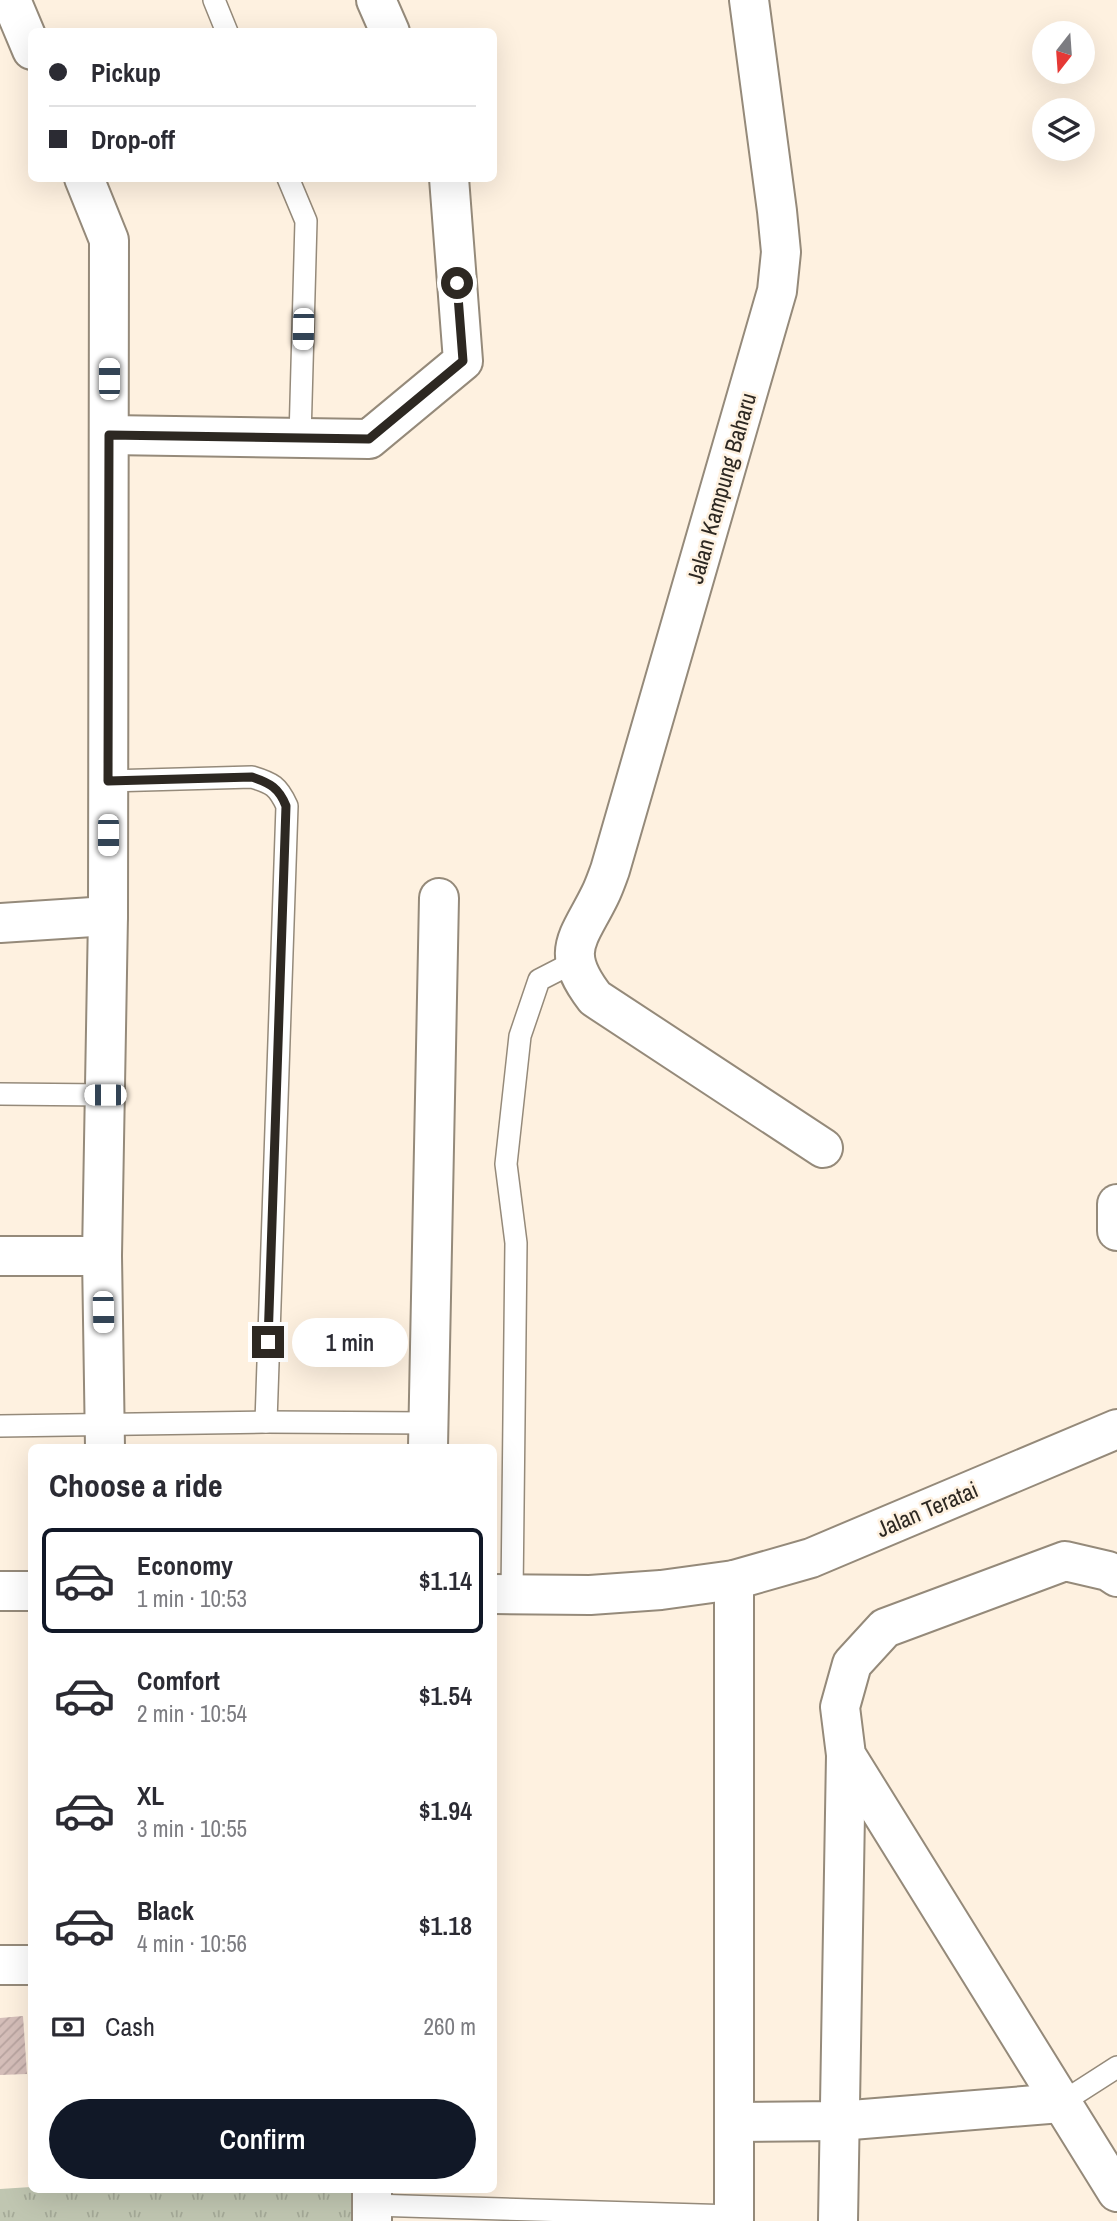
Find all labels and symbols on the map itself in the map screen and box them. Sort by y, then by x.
north arrow [1032,21,1096,84]
route start [441,267,473,299]
car [293,308,314,350]
car [99,358,120,400]
street label: Jalan Kampung Baharu [679,389,763,587]
car [98,814,119,856]
car [85,1085,127,1106]
car [93,1291,114,1333]
callout: 1 min [292,1318,408,1366]
route end [252,1326,284,1358]
street label: Jalan Teratai [871,1474,983,1544]

